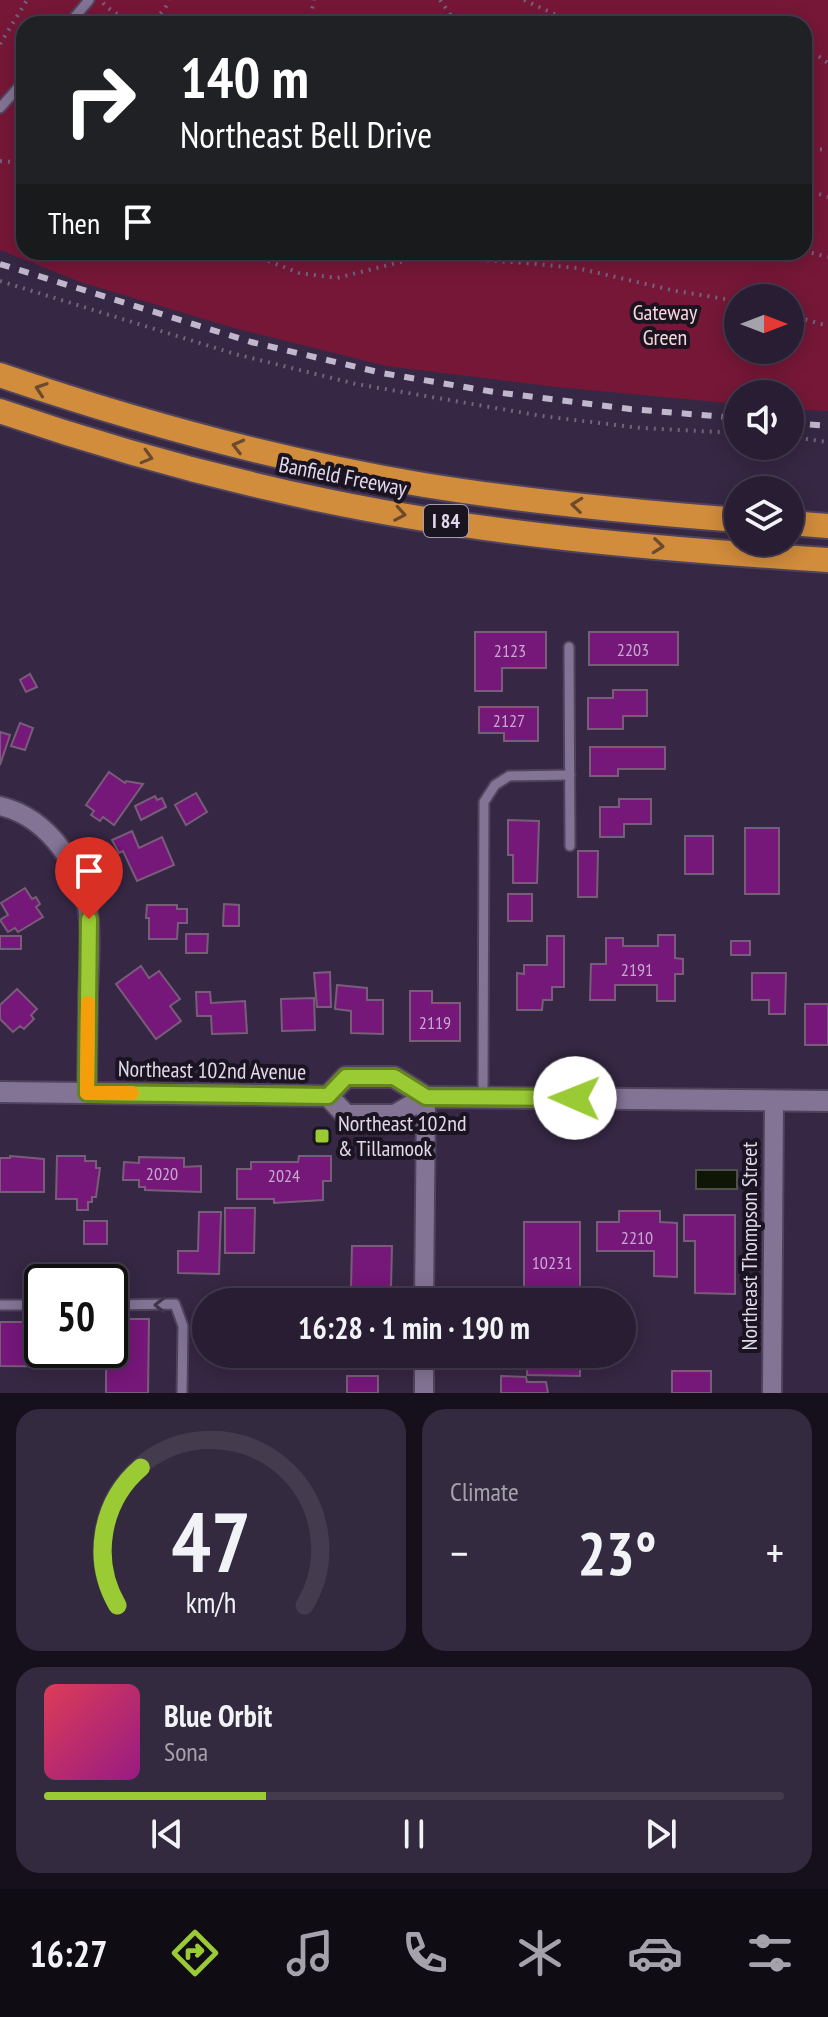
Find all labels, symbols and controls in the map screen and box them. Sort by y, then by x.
text: 140 m [180,41,309,113]
icon: right [48,48,152,152]
text: Northeast Bell Drive [180,111,432,158]
icon: arrive [116,200,160,244]
text: Then [48,203,100,242]
north arrow [724,284,804,364]
map controls [724,284,804,556]
park label: Gateway Green [633,298,698,351]
button: sound [724,380,804,460]
one-way arrow [35,383,49,399]
one-way arrow [232,438,246,455]
one-way arrow [139,448,153,464]
street label: Banfield Freeway [277,450,410,502]
button: layers [724,476,804,556]
one-way arrow [570,497,583,514]
one-way arrow [394,505,407,522]
road number: I 84 [424,505,468,537]
one-way arrow [652,538,665,555]
house number: 2203 [617,638,649,661]
house number: 2123 [494,639,526,662]
house number: 2127 [493,709,525,732]
pin [55,837,123,919]
icon: arrive [67,849,111,893]
house number: 2191 [621,958,653,981]
house number: 2119 [419,1011,451,1034]
street label: Northeast 102nd Avenue [118,1054,306,1086]
position arrow [533,1056,617,1140]
place label: Northeast 102nd & Tillamook [338,1109,467,1162]
marker: Northeast 102nd & Tillamook [313,1127,331,1145]
street label: Northeast Thompson Street [735,1142,763,1350]
house number: 2020 [146,1162,178,1185]
house number: 2024 [268,1164,300,1187]
house number: 2210 [621,1226,653,1249]
house number: 10231 [532,1251,572,1274]
speed limit sign: 50 [24,1264,128,1368]
one-way arrow [153,1296,166,1313]
text: 16:28 · 1 min · 190 m [298,1308,530,1347]
text: Climate [450,1475,519,1508]
text: 47 [171,1487,251,1595]
text: 23° [577,1514,657,1592]
text: − [450,1524,468,1581]
text: + [766,1524,784,1581]
text: km/h [186,1584,236,1621]
text: Blue Orbit [164,1696,272,1735]
text: Sona [164,1735,208,1768]
icon: previous [145,1812,189,1856]
icon: pause [392,1812,436,1856]
icon: next [639,1812,683,1856]
icon: directions [167,1925,223,1981]
icon: music [282,1925,338,1981]
icon: phone [397,1925,453,1981]
icon: climate [512,1925,568,1981]
icon: car [627,1925,683,1981]
icon: filters [742,1925,798,1981]
text: 16:27 [30,1930,107,1977]

